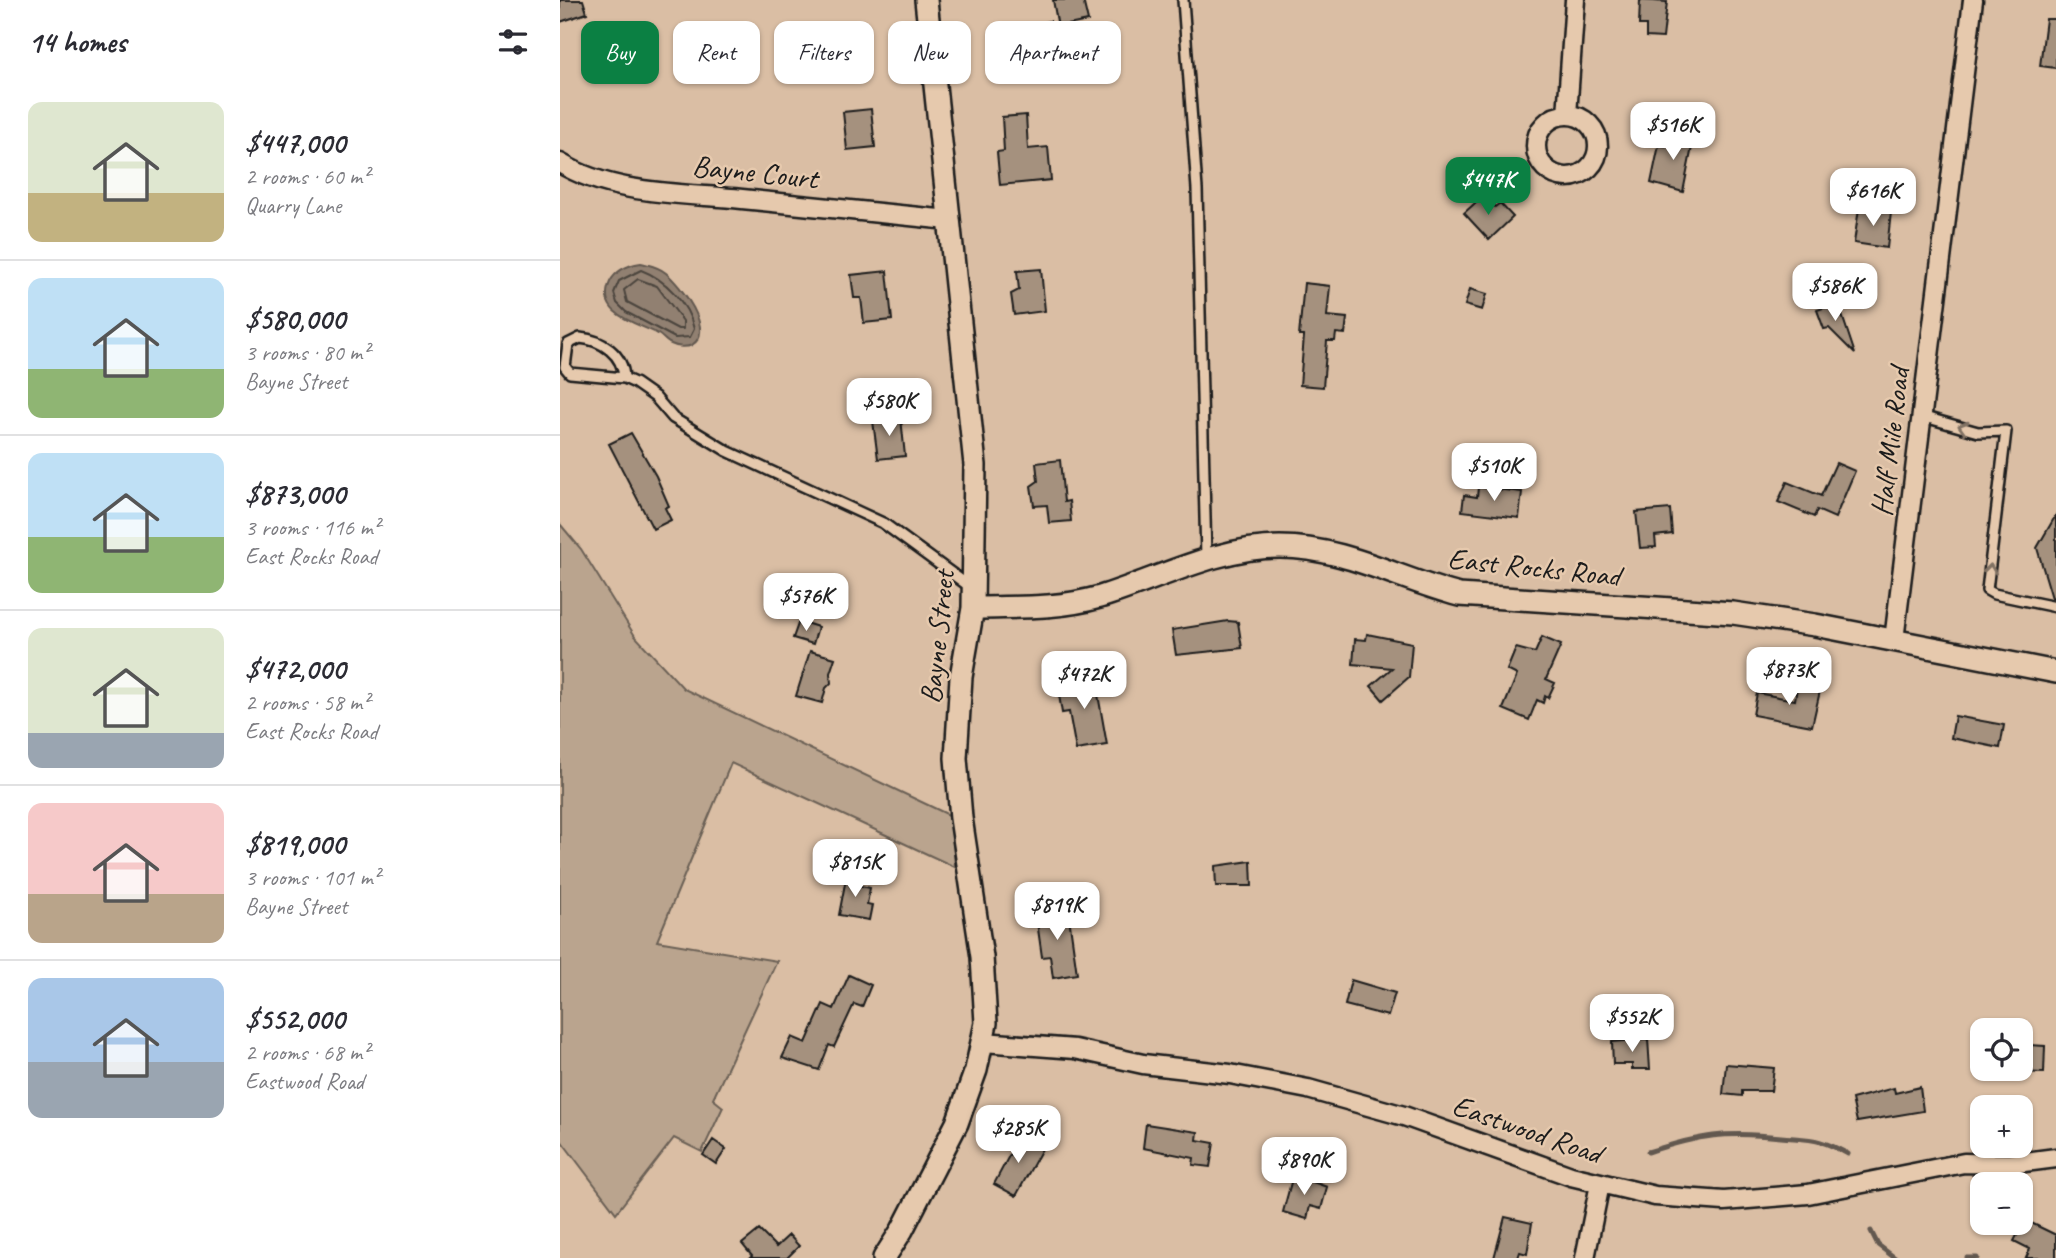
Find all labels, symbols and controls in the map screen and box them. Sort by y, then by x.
chip: Buy [581,21,659,84]
chip: Rent [673,21,760,84]
chip: Filters [774,21,874,84]
chip: New [888,21,971,84]
chip: Apartment [985,21,1121,84]
text: 14 homes [28,23,126,61]
icon: filters [494,23,532,61]
pin: $516K [1624,102,1722,162]
text: $516K [1646,110,1700,139]
text: $447,000 [245,124,345,162]
icon: home [84,130,168,214]
street label: Bayne Court [690,147,823,198]
pin: $447K [1439,158,1537,217]
text: 2 rooms · 60 m² [245,162,369,191]
text: $447K [1462,165,1515,194]
pin: $616K [1824,168,1922,228]
text: $616K [1846,176,1900,205]
text: Quarry Lane [245,191,341,220]
pin: $586K [1786,264,1884,323]
text: $586K [1808,271,1862,300]
text: $580,000 [245,300,345,338]
icon: home [84,306,168,390]
text: 3 rooms · 80 m² [245,338,369,367]
street label: Half Mile Road [1862,361,1918,518]
text: Bayne Street [245,367,347,396]
pin: $580K [840,378,938,438]
text: $580K [863,386,915,415]
one-way arrow [1957,421,1969,436]
pin: $510K [1445,444,1543,503]
text: $510K [1468,451,1520,480]
text: $873,000 [245,475,345,513]
icon: home [84,481,168,565]
text: 3 rooms · 116 m² [245,513,380,542]
street label: East Rocks Road [1446,539,1626,595]
text: East Rocks Road [245,542,378,571]
one-way arrow [1982,563,1997,575]
street label: Bayne Street [911,566,963,705]
pin: $576K [757,574,855,633]
text: $576K [779,581,833,610]
pin: $873K [1740,648,1838,707]
text: $472,000 [245,650,345,688]
pin: $472K [1035,652,1133,711]
text: $873K [1763,655,1816,684]
icon: home [84,656,168,740]
text: $472K [1058,659,1111,688]
text: 2 rooms · 58 m² [245,688,369,717]
text: East Rocks Road [245,717,378,746]
text: $819,000 [245,825,345,863]
icon: home [84,831,168,915]
pin: $815K [806,839,904,899]
text: $815K [829,847,881,876]
text: 3 rooms · 101 m² [245,863,380,892]
pin: $819K [1008,883,1106,942]
text: $819K [1031,890,1083,919]
text: Bayne Street [245,892,347,921]
pin: $552K [1583,995,1681,1054]
text: $552,000 [245,1000,344,1038]
text: $552K [1606,1002,1658,1031]
icon: home [84,1006,168,1090]
map controls [1970,1018,2033,1235]
button: locate [1970,1018,2033,1081]
text: 2 rooms · 68 m² [245,1038,369,1067]
text: Eastwood Road [245,1067,364,1096]
street label: Eastwood Road [1447,1086,1610,1174]
button: + [1970,1095,2033,1158]
pin: $285K [969,1106,1067,1165]
text: $285K [992,1113,1044,1142]
pin: $890K [1255,1138,1353,1197]
text: $890K [1278,1145,1330,1174]
button: − [1970,1172,2033,1235]

